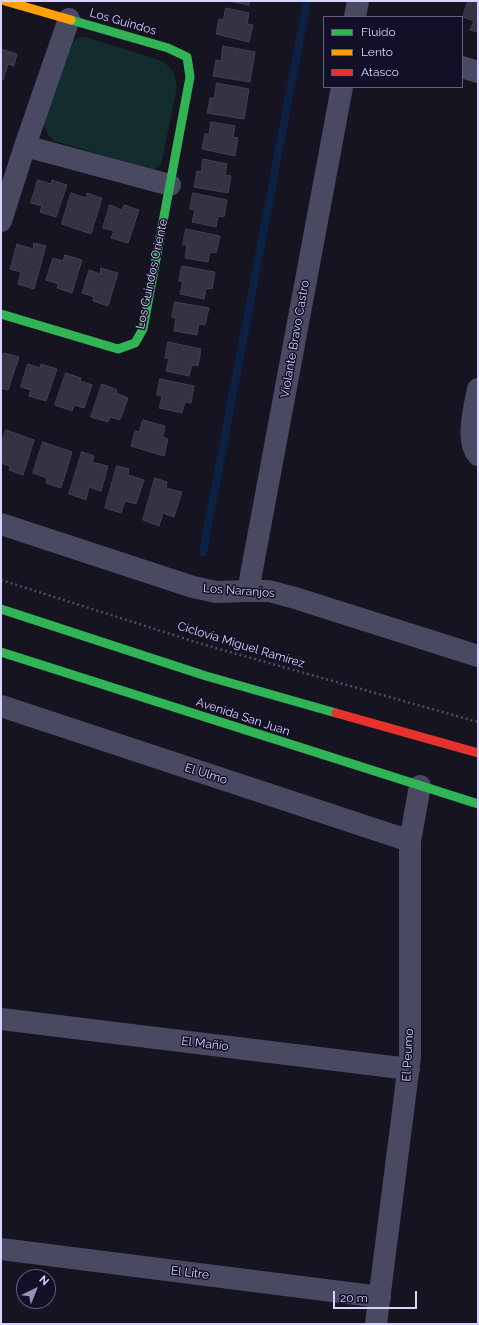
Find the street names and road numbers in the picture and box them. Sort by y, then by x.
street label: Los Guindos [88,6,158,38]
street label: Los Guindos Oriente [133,218,171,330]
street label: Violante Bravo Castro [278,279,312,399]
street label: Los Naranjos [203,581,275,601]
street label: Ciclovía Miguel Ramírez [176,619,306,671]
street label: Avenida San Juan [194,695,292,739]
street label: El Ulmo [183,760,229,788]
street label: El Peumo [399,1028,417,1082]
street label: El Mañío [181,1034,229,1054]
street label: El Litre [170,1264,210,1282]

